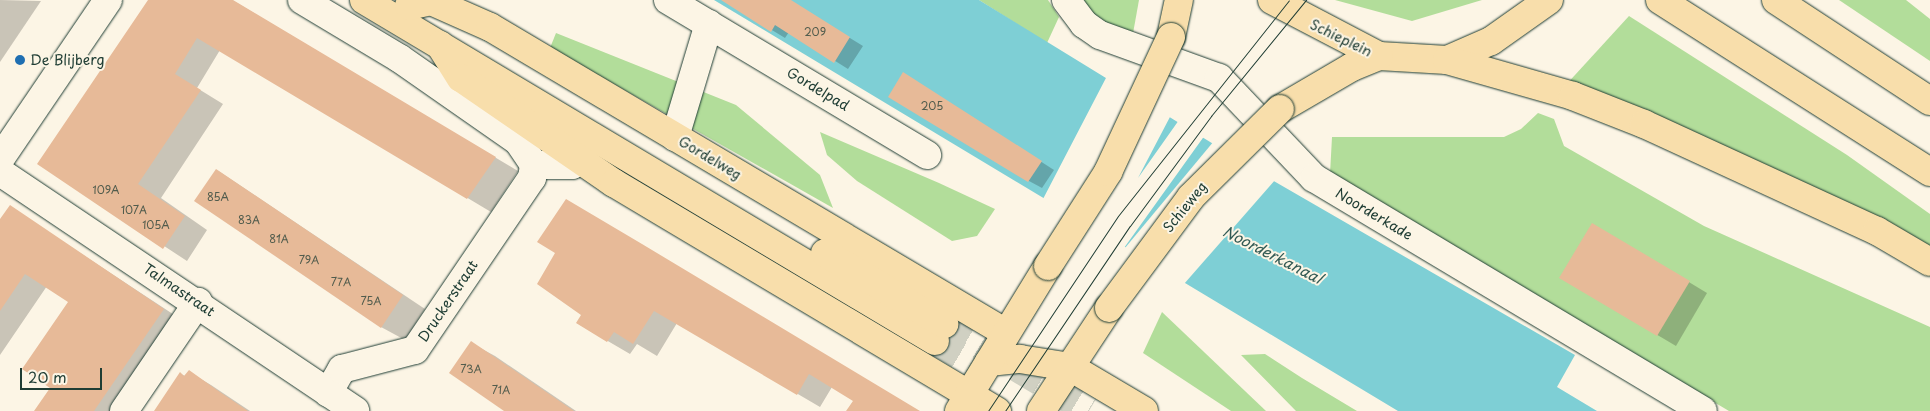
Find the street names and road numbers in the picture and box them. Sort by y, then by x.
street label: Schieplein [1307,16,1375,60]
street label: Gordelpad [784,64,852,114]
street label: Gordelweg [675,133,745,183]
street label: Schieweg [1160,178,1210,236]
street label: Noorderkade [1333,185,1415,243]
street label: Druckerstraat [415,257,481,345]
street label: Talmastraat [140,260,218,320]

